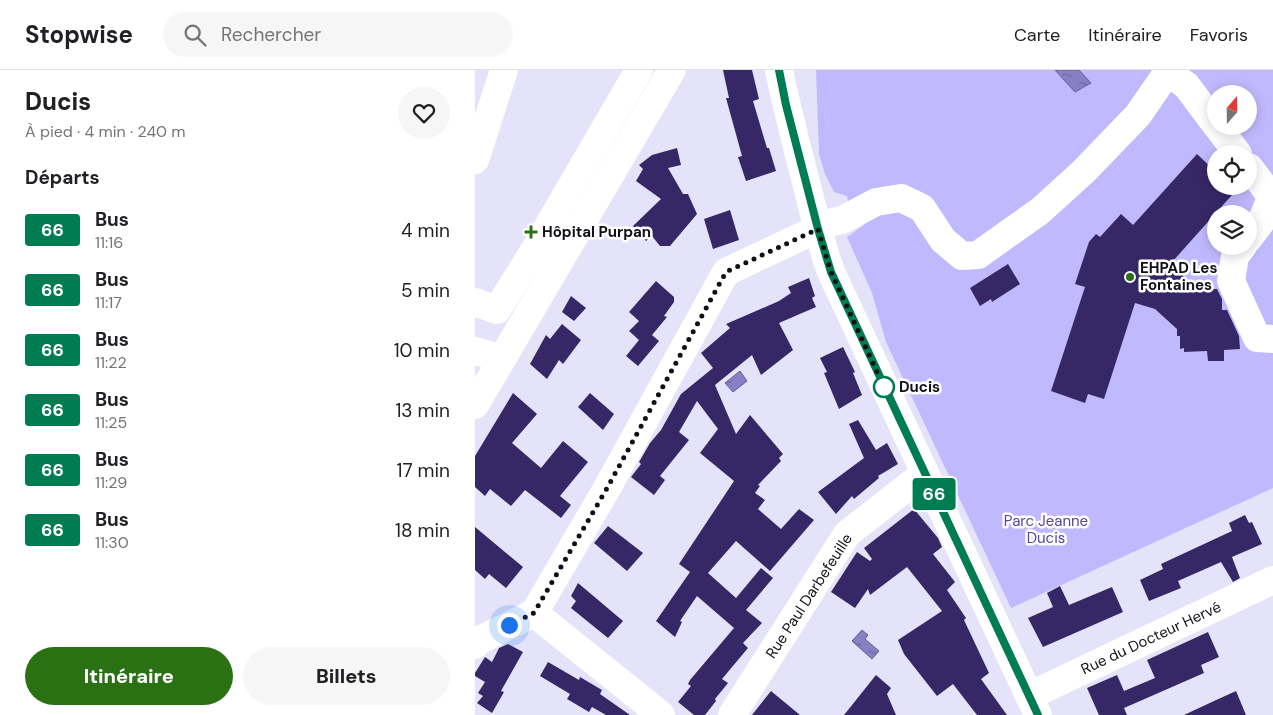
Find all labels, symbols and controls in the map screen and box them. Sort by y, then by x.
search box [163,12,513,57]
text: Stopwise [25,19,133,50]
icon: search [181,21,209,49]
text: Rechercher [221,22,321,47]
text: Carte [1014,23,1060,47]
text: Itinéraire [1088,23,1162,47]
text: Favoris [1190,23,1248,47]
north arrow [1207,85,1257,135]
map controls [1207,85,1257,255]
text: Ducis [25,86,91,117]
button: heart [398,87,450,139]
text: À pied · 4 min · 240 m [25,121,186,142]
button: locate [1207,145,1257,195]
text: Départs [25,165,100,190]
button: layers [1207,205,1257,255]
text: Bus [95,207,129,232]
text: 66 [41,218,64,242]
text: 4 min [401,218,450,243]
place label: Hôpital Purpan [542,222,651,242]
marker: Hôpital Purpan [524,225,538,239]
text: 11:16 [95,232,123,253]
place label: EHPAD Les Fontaines [1140,258,1217,295]
text: Bus [95,267,129,292]
marker: EHPAD Les Fontaines [1124,271,1136,283]
text: 66 [41,278,64,302]
text: 5 min [401,278,450,303]
text: 11:17 [95,292,122,313]
text: Bus [95,327,129,352]
text: 66 [41,338,64,362]
text: 10 min [394,338,450,363]
text: 11:22 [95,352,127,373]
marker: Ducis [873,376,895,398]
place label: Ducis [899,377,940,397]
text: Bus [95,387,129,412]
text: 66 [41,398,64,422]
text: 13 min [395,398,450,423]
text: 11:25 [95,412,127,433]
text: Bus [95,447,129,472]
text: 66 [41,458,64,482]
text: 17 min [396,458,450,483]
text: 11:29 [95,472,127,493]
line badge: 66 [911,478,957,510]
text: 66 [923,482,945,506]
text: Bus [95,507,129,532]
park label: Parc Jeanne Ducis [1004,511,1088,548]
text: 66 [41,518,64,542]
text: 18 min [395,518,450,543]
street label: Rue Paul Darbefeuille [761,530,857,662]
text: 11:30 [95,532,129,553]
street label: Rue du Docteur Hervé [1078,597,1224,679]
your location [497,613,522,638]
button: Itinéraire [25,647,233,705]
button: Billets [243,647,450,705]

